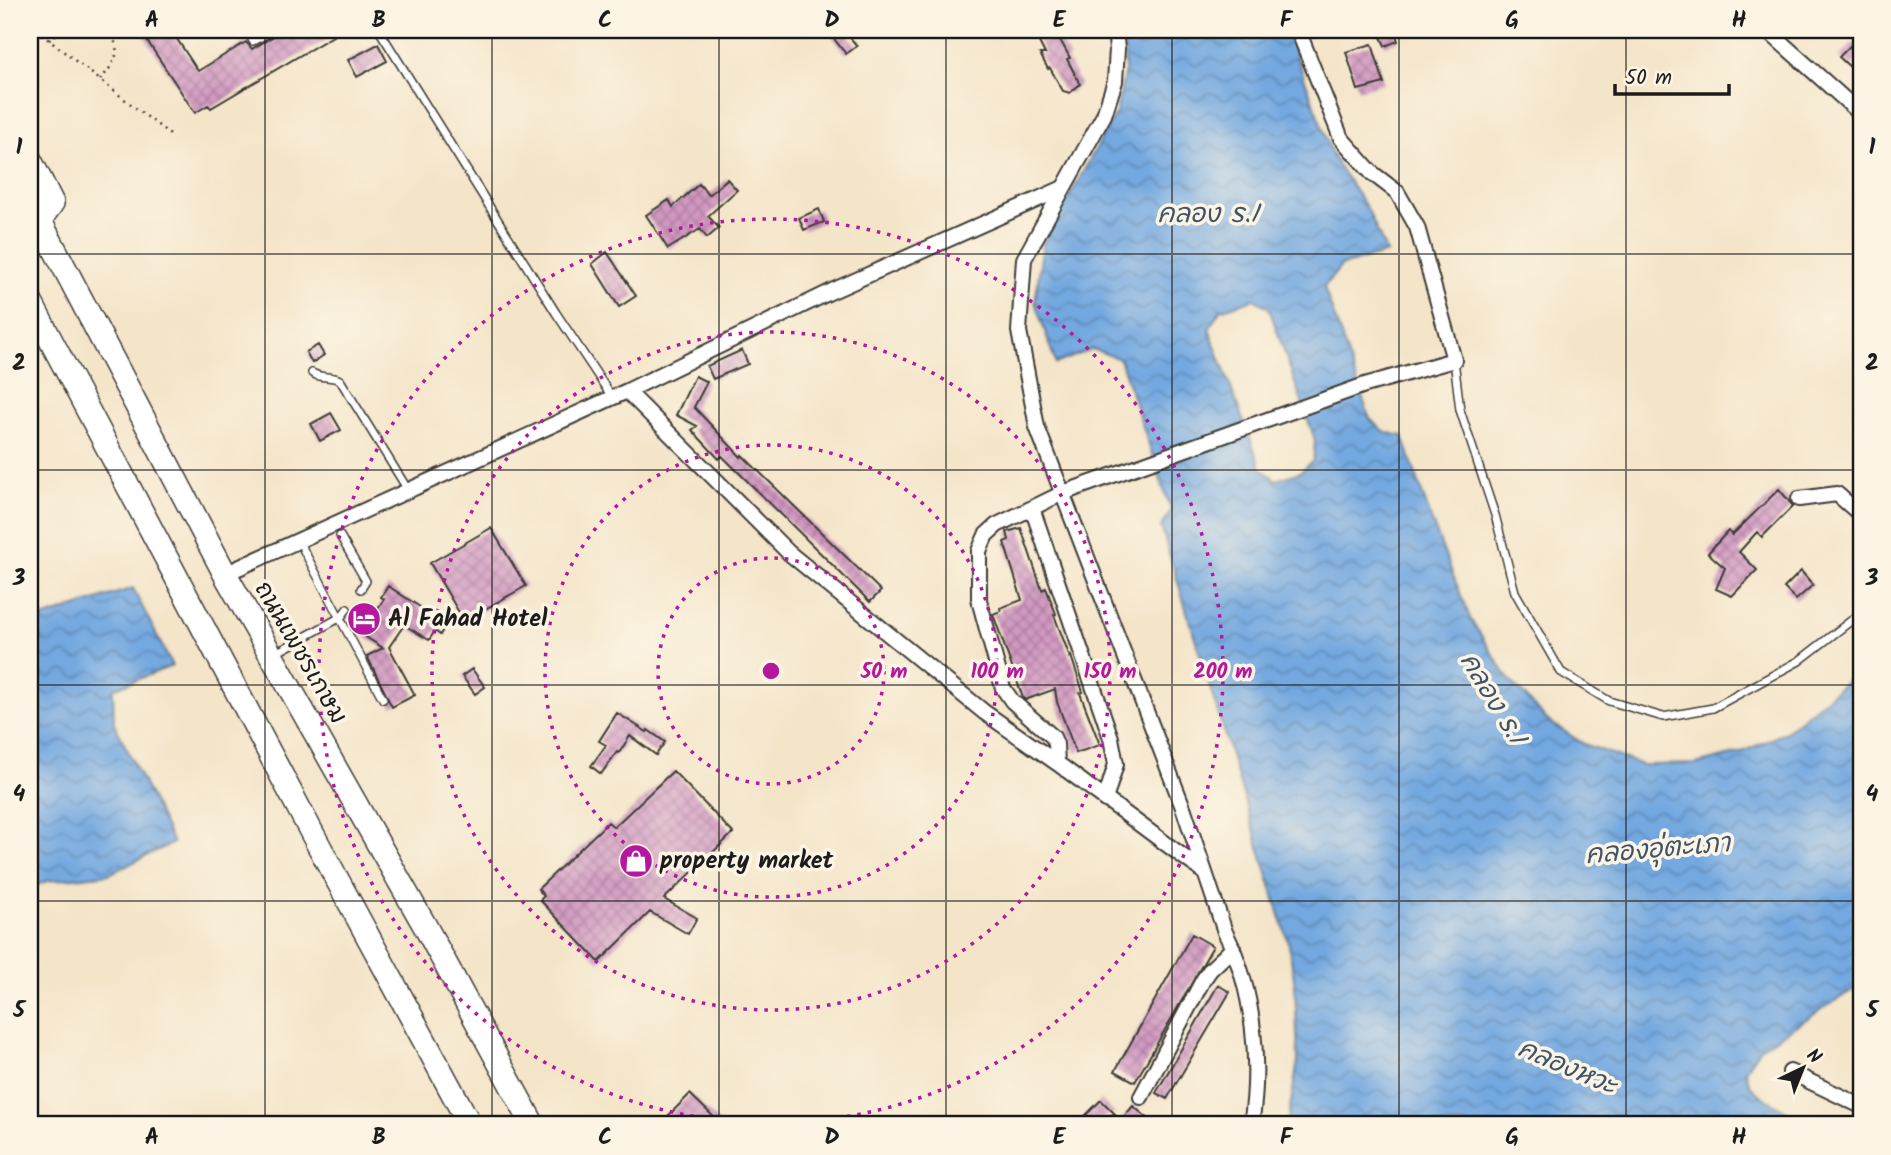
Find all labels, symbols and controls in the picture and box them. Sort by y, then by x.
text: A [145,3,159,39]
text: B [372,3,386,39]
text: C [598,3,612,39]
text: D [824,3,840,39]
text: E [1053,3,1067,39]
text: F [1280,3,1294,39]
text: G [1505,3,1519,39]
text: H [1732,3,1747,39]
scale bar [1615,52,1728,96]
text: 50 m [1625,62,1672,95]
text: 1 [16,130,23,166]
text: 1 [1869,130,1876,166]
water label: คลอง ร.1 [1158,194,1262,236]
text: 2 [12,346,26,382]
text: 2 [1865,346,1879,382]
text: 3 [12,561,26,597]
text: 3 [1865,561,1879,597]
street label: ถนนเพชรเกษม [243,574,357,732]
hotel icon: Al Fahad Hotel [345,600,383,638]
place label: Al Fahad Hotel [388,600,548,639]
water label: คลอง ร.1 [1448,645,1538,756]
text: 50 m [860,656,907,689]
text: 100 m [970,656,1024,689]
text: 150 m [1083,656,1137,689]
text: 200 m [1193,656,1253,689]
centre of rings [759,659,783,683]
text: 4 [13,777,26,813]
text: 4 [1866,777,1879,813]
water label: คลองอุ่ตะเภา [1584,823,1734,877]
shop icon: property market [617,842,655,880]
place label: property market [659,842,835,881]
text: 5 [12,993,27,1029]
text: 5 [1865,993,1880,1029]
water label: คลองหวะ [1511,1028,1625,1109]
north arrow [1769,1032,1839,1102]
text: N [1799,1042,1828,1072]
text: A [145,1120,159,1155]
text: B [372,1120,386,1155]
text: C [598,1120,612,1155]
text: D [824,1120,840,1155]
text: E [1053,1120,1067,1155]
text: F [1280,1120,1294,1155]
text: G [1505,1120,1519,1155]
text: H [1732,1120,1747,1155]

